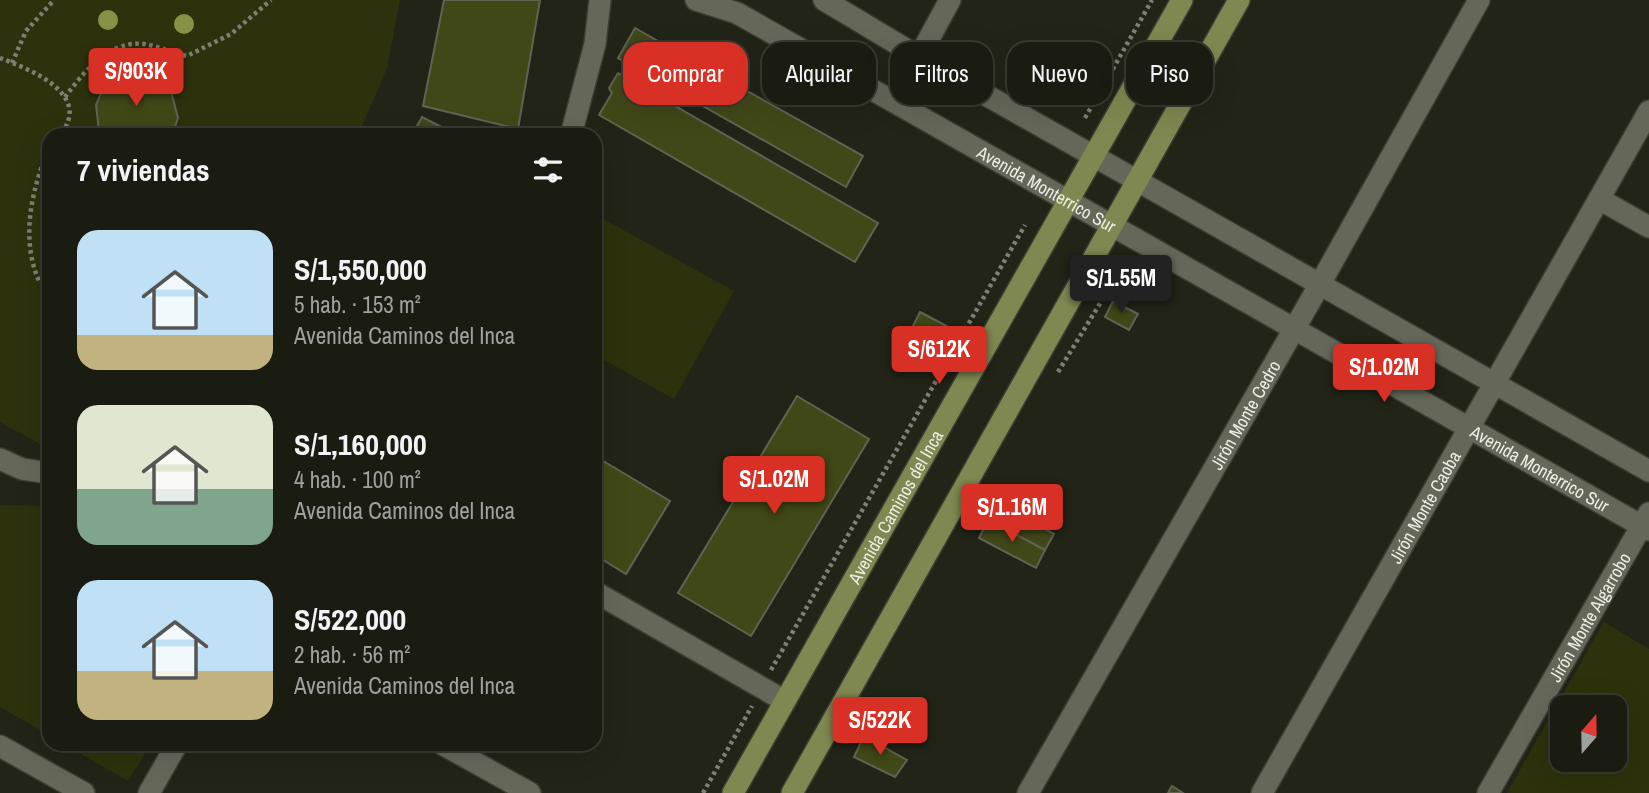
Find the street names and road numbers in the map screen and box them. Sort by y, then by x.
street label: Avenida Monterrico Sur [972,139,1121,238]
street label: Jirón Monte Cedro [1204,356,1286,474]
street label: Avenida Monterrico Sur [1465,418,1614,518]
street label: Avenida Caminos del Inca [841,425,949,589]
street label: Jirón Monte Caoba [1382,446,1466,568]
street label: Jirón Monte Algarrobo [1542,548,1636,686]

